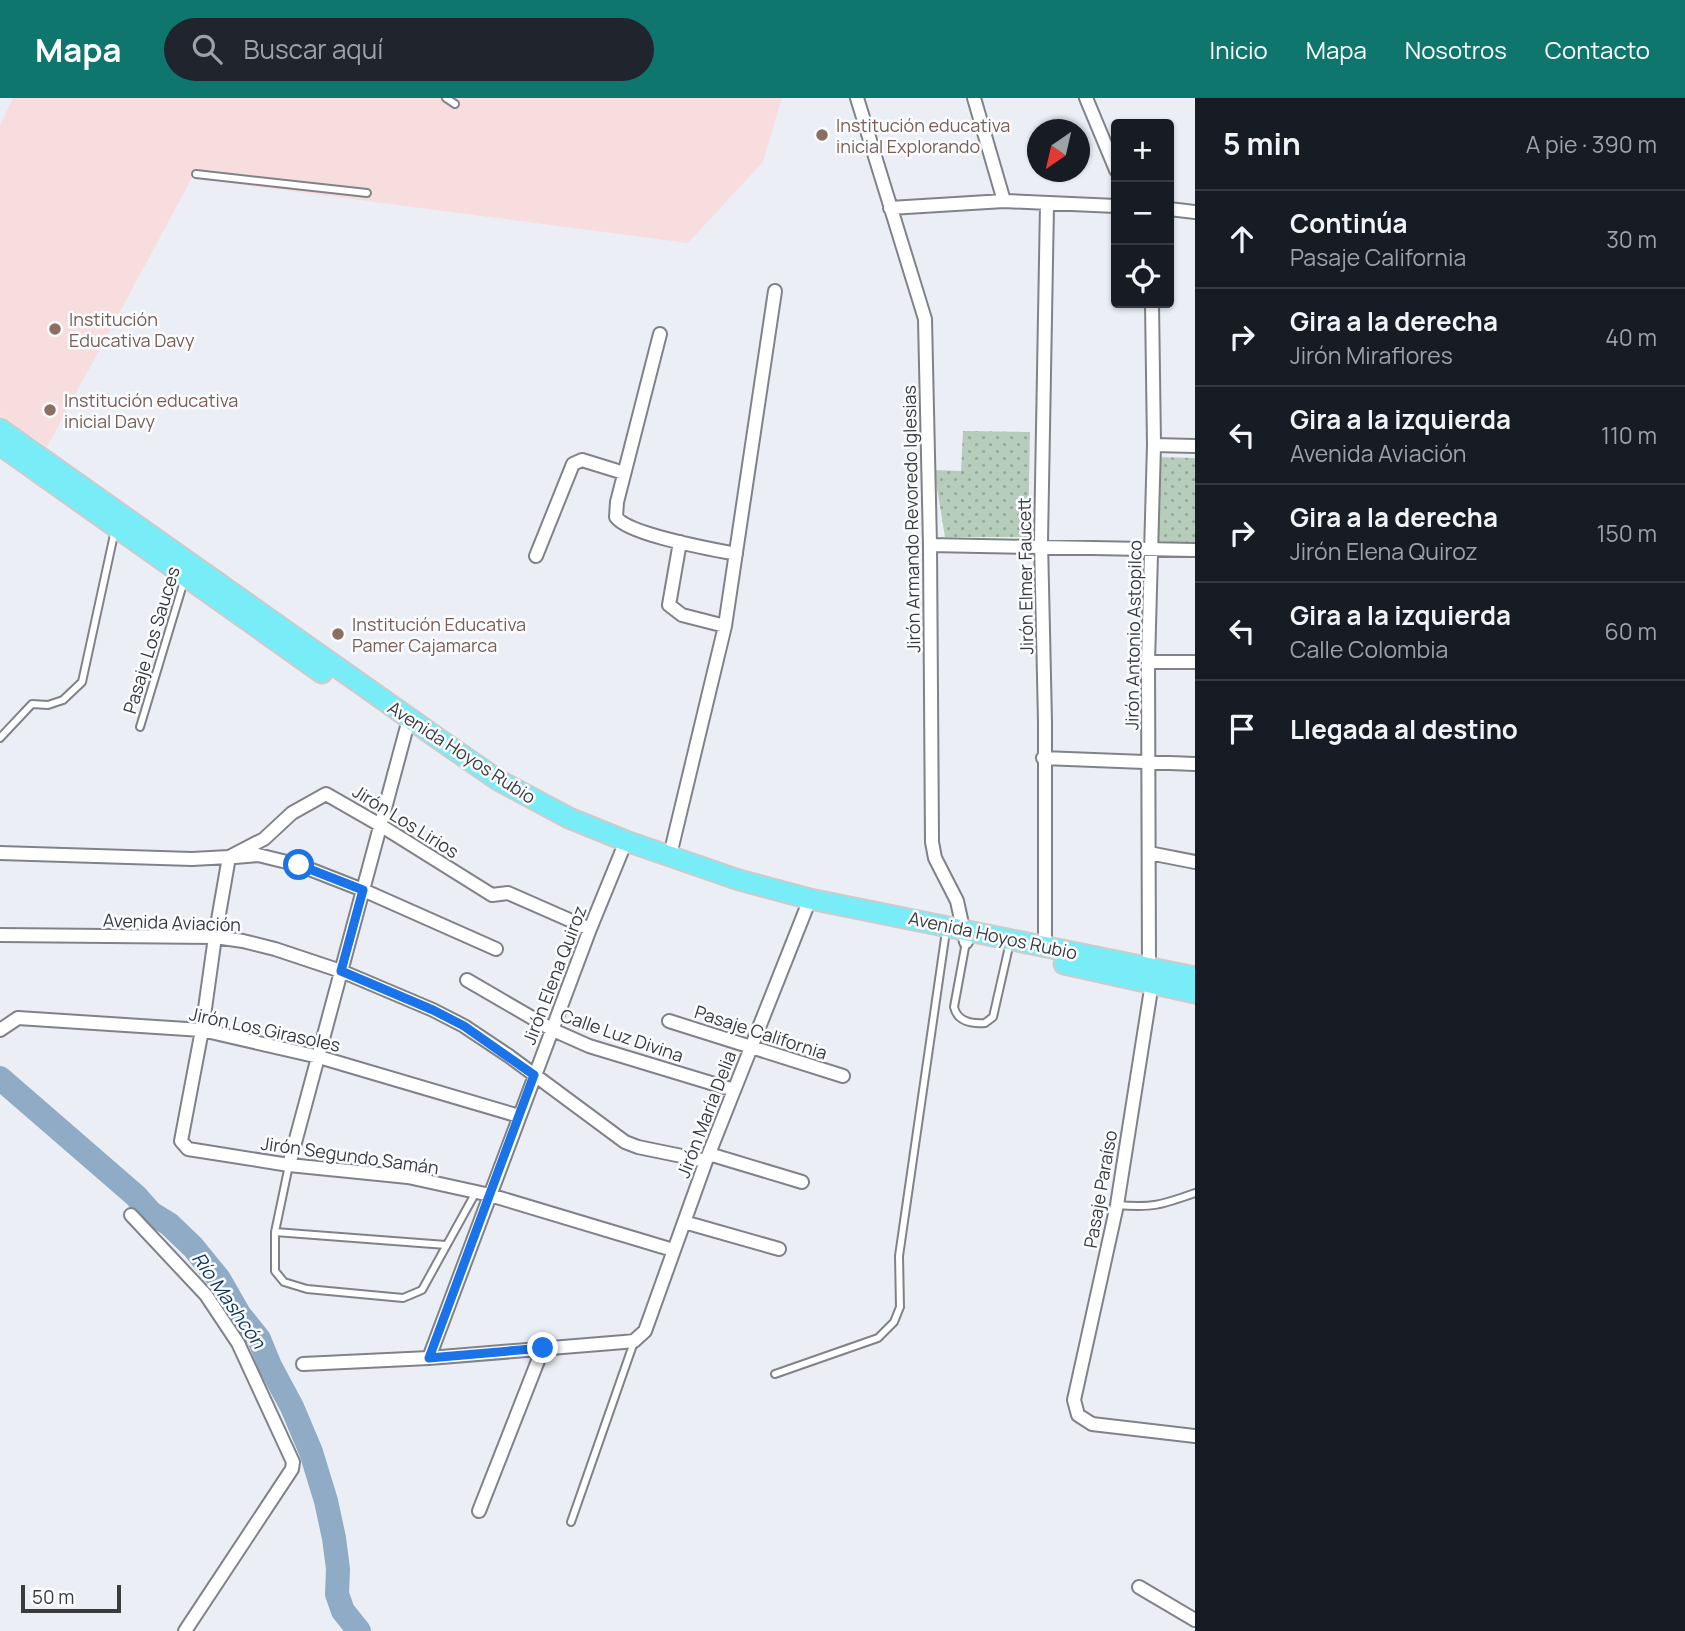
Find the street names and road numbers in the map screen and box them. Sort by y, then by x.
street label: Jirón Armando Revoredo Iglesias [897,385,925,653]
street label: Jirón Elmer Faucett [1012,497,1038,655]
street label: Jirón Antonio Astopilco [1119,540,1147,730]
street label: Pasaje Los Sauces [117,563,185,717]
street label: Avenida Hoyos Rubio [383,695,541,809]
street label: Jirón Los Lirios [348,779,464,863]
street label: Jirón Elena Quiroz [516,902,592,1048]
street label: Avenida Hoyos Rubio [906,905,1080,965]
street label: Avenida Aviación [103,908,241,936]
street label: Pasaje California [692,999,830,1065]
street label: Jirón Los Girasoles [187,1001,343,1057]
street label: Calle Luz Divina [557,1003,687,1067]
street label: Jirón María Delia [671,1047,741,1181]
street label: Pasaje Paraíso [1078,1128,1122,1250]
street label: Jirón Segundo Samán [260,1131,440,1179]

